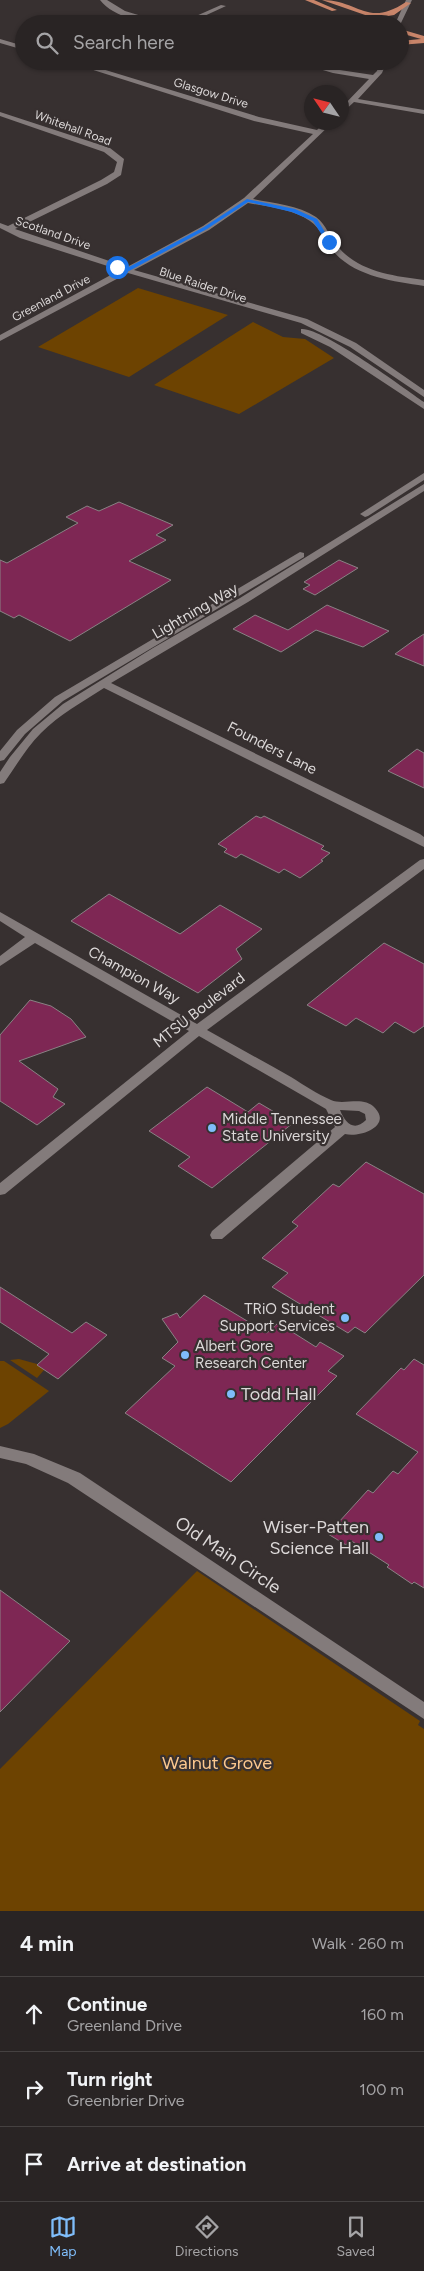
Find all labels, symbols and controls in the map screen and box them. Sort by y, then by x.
search box [15,15,409,70]
icon: search [33,29,61,57]
text: Search here [73,31,175,54]
street label: Glasgow Drive [172,75,251,111]
north arrow [304,85,349,130]
street label: Whitehall Road [33,108,113,148]
street label: Scotland Drive [14,214,93,253]
route end [318,231,341,254]
route start [106,256,129,279]
street label: Blue Raider Drive [158,264,249,306]
street label: Greenland Drive [10,271,93,324]
street label: Lightning Way [149,579,241,643]
street label: Founders Lane [224,718,320,778]
street label: Champion Way [85,942,183,1008]
street label: MTSU Boulevard [150,969,248,1051]
place label: Middle Tennessee State University [222,1110,342,1145]
marker: Middle Tennessee State University [206,1122,218,1134]
place label: TRiO Student Support Services [219,1300,335,1335]
marker: TRiO Student Support Services [339,1312,351,1324]
place label: Albert Gore Research Center [195,1337,307,1372]
marker: Albert Gore Research Center [179,1349,191,1361]
place label: Todd Hall [241,1383,316,1405]
marker: Todd Hall [225,1388,237,1400]
street label: Old Main Circle [171,1512,285,1599]
place label: Wiser-Patten Science Hall [263,1516,369,1559]
marker: Wiser-Patten Science Hall [373,1531,385,1543]
park label: Walnut Grove [162,1752,272,1774]
text: 4 min [20,1931,74,1956]
text: Walk · 260 m [312,1934,404,1953]
text: Continue [67,1993,147,2016]
icon: ahead [20,2000,48,2028]
text: 160 m [361,2005,404,2024]
text: Greenland Drive [67,2016,182,2035]
text: Turn right [67,2068,153,2091]
icon: right [20,2075,48,2103]
text: 100 m [359,2080,404,2099]
text: Greenbrier Drive [67,2091,185,2110]
icon: arrive [20,2150,48,2178]
text: Arrive at destination [67,2153,246,2176]
tab: Map [49,2213,77,2260]
tab: Directions [175,2213,239,2260]
tab: Saved [336,2213,375,2260]

